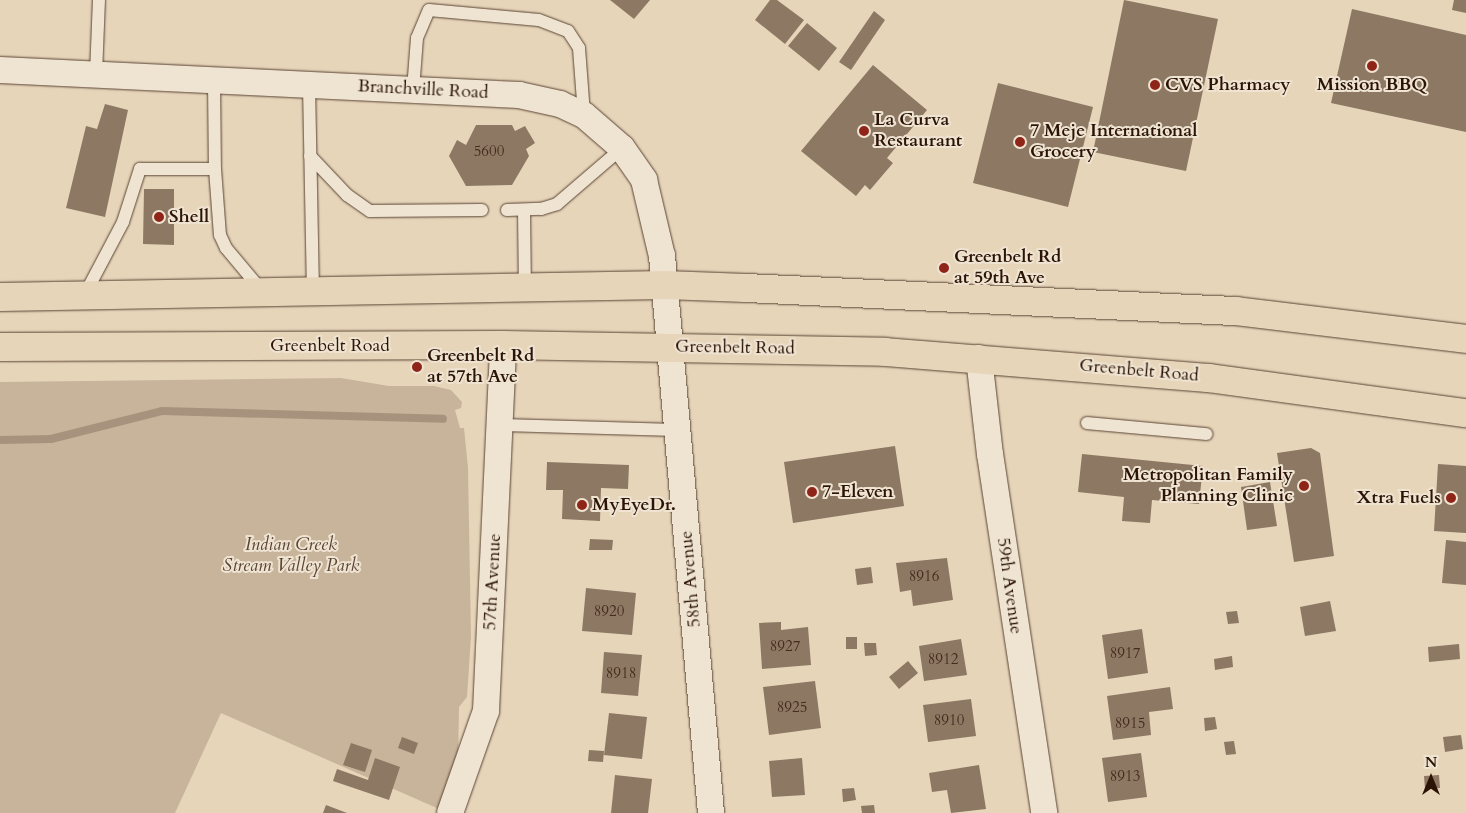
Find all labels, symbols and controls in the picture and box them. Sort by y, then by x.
marker: Mission BBQ [1366,60,1378,72]
place label: CVS Pharmacy [1165,74,1291,96]
place label: Mission BBQ [1317,74,1427,96]
street label: Branchville Road [357,76,489,104]
marker: CVS Pharmacy [1149,79,1161,91]
place label: La Curva Restaurant [874,110,962,152]
place label: 7 Meje International Grocery [1030,121,1197,163]
marker: La Curva Restaurant [858,125,870,137]
marker: 7 Meje International Grocery [1014,136,1026,148]
house number: 5600 [474,143,504,161]
place label: Shell [169,206,209,228]
marker: Shell [153,211,165,223]
place label: Greenbelt Rd at 59th Ave [954,247,1061,290]
marker: Greenbelt Rd at 59th Ave [938,262,950,274]
street label: Greenbelt Road [270,335,390,357]
street label: Greenbelt Road [675,336,795,360]
place label: Greenbelt Rd at 57th Ave [427,346,534,388]
street label: Greenbelt Road [1078,355,1200,387]
marker: Greenbelt Rd at 57th Ave [411,361,423,373]
place label: Metropolitan Family Planning Clinic [1123,465,1293,508]
marker: Metropolitan Family Planning Clinic [1297,479,1311,493]
place label: 7-Eleven [822,481,894,503]
marker: 7-Eleven [806,486,818,498]
place label: Xtra Fuels [1356,487,1441,509]
marker: Xtra Fuels [1445,492,1457,504]
place label: MyEyeDr. [592,494,676,516]
marker: MyEyeDr. [576,499,588,511]
street label: 58th Avenue [676,530,706,628]
street label: 57th Avenue [480,533,506,631]
park label: Indian Creek Stream Valley Park [223,535,359,578]
street label: 59th Avenue [992,536,1026,636]
house number: 8916 [909,568,939,586]
house number: 8920 [594,603,624,621]
house number: 8927 [770,638,800,656]
house number: 8917 [1110,645,1140,663]
house number: 8912 [928,651,958,669]
house number: 8918 [606,665,636,683]
house number: 8925 [777,699,807,717]
house number: 8910 [934,712,964,730]
house number: 8915 [1115,715,1145,733]
north arrow [1406,753,1456,803]
text: N [1425,753,1437,772]
house number: 8913 [1110,768,1140,786]

